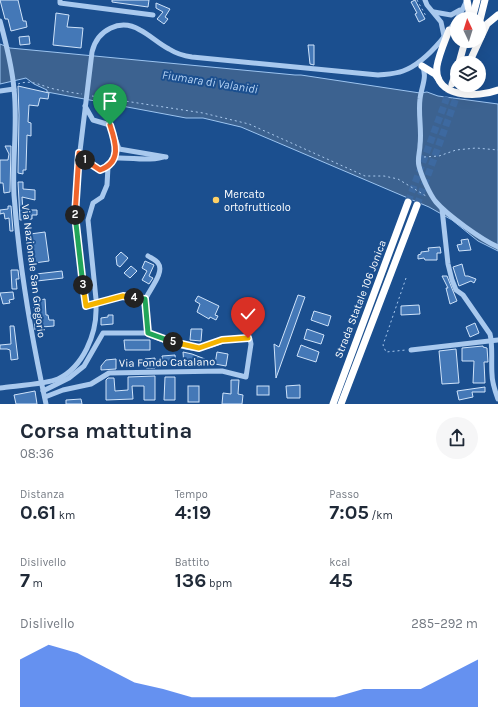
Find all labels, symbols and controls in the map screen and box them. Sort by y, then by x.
north arrow [450,12,486,48]
map controls [450,12,486,92]
button: layers [450,56,486,92]
water label: Fiumara di Valanidi [161,68,259,96]
pin [93,84,127,125]
icon: arrive [99,90,121,112]
pin: 1 [75,150,95,170]
text: 1 [83,153,87,166]
place label: Mercato ortofrutticolo [224,188,291,214]
marker: Mercato ortofrutticolo [211,195,221,205]
street label: Via Nazionale San Gregorio [19,204,48,339]
pin: 2 [65,205,85,225]
text: 2 [72,208,78,221]
street label: Strada Statale 106 Jonica [332,238,389,360]
pin: 3 [73,275,93,295]
text: 3 [80,278,86,291]
pin: 4 [124,288,144,308]
text: 4 [131,291,137,304]
pin [231,297,265,338]
icon: check [237,303,259,325]
pin: 5 [163,332,183,352]
text: 5 [170,335,176,348]
street label: Via Fondo Catalano [119,355,215,370]
button: share [436,417,478,459]
text: Corsa mattutina [20,418,192,444]
text: 08:36 [20,446,54,461]
text: Distanza [20,488,64,501]
text: Tempo [175,488,208,501]
text: Passo [329,488,359,501]
text: 0.61 [20,501,56,524]
text: 4:19 [175,501,211,524]
text: 7:05 [329,501,369,524]
text: km [56,509,75,522]
text: /km [369,509,393,522]
text: Dislivello [20,556,66,569]
text: Battito [175,556,209,569]
text: kcal [329,556,350,569]
text: 7 [20,569,30,592]
text: 136 [175,569,206,592]
text: 45 [329,569,353,592]
text: m [30,577,43,590]
text: bpm [206,577,232,590]
text: Dislivello [20,616,74,631]
text: 285–292 m [411,616,478,631]

